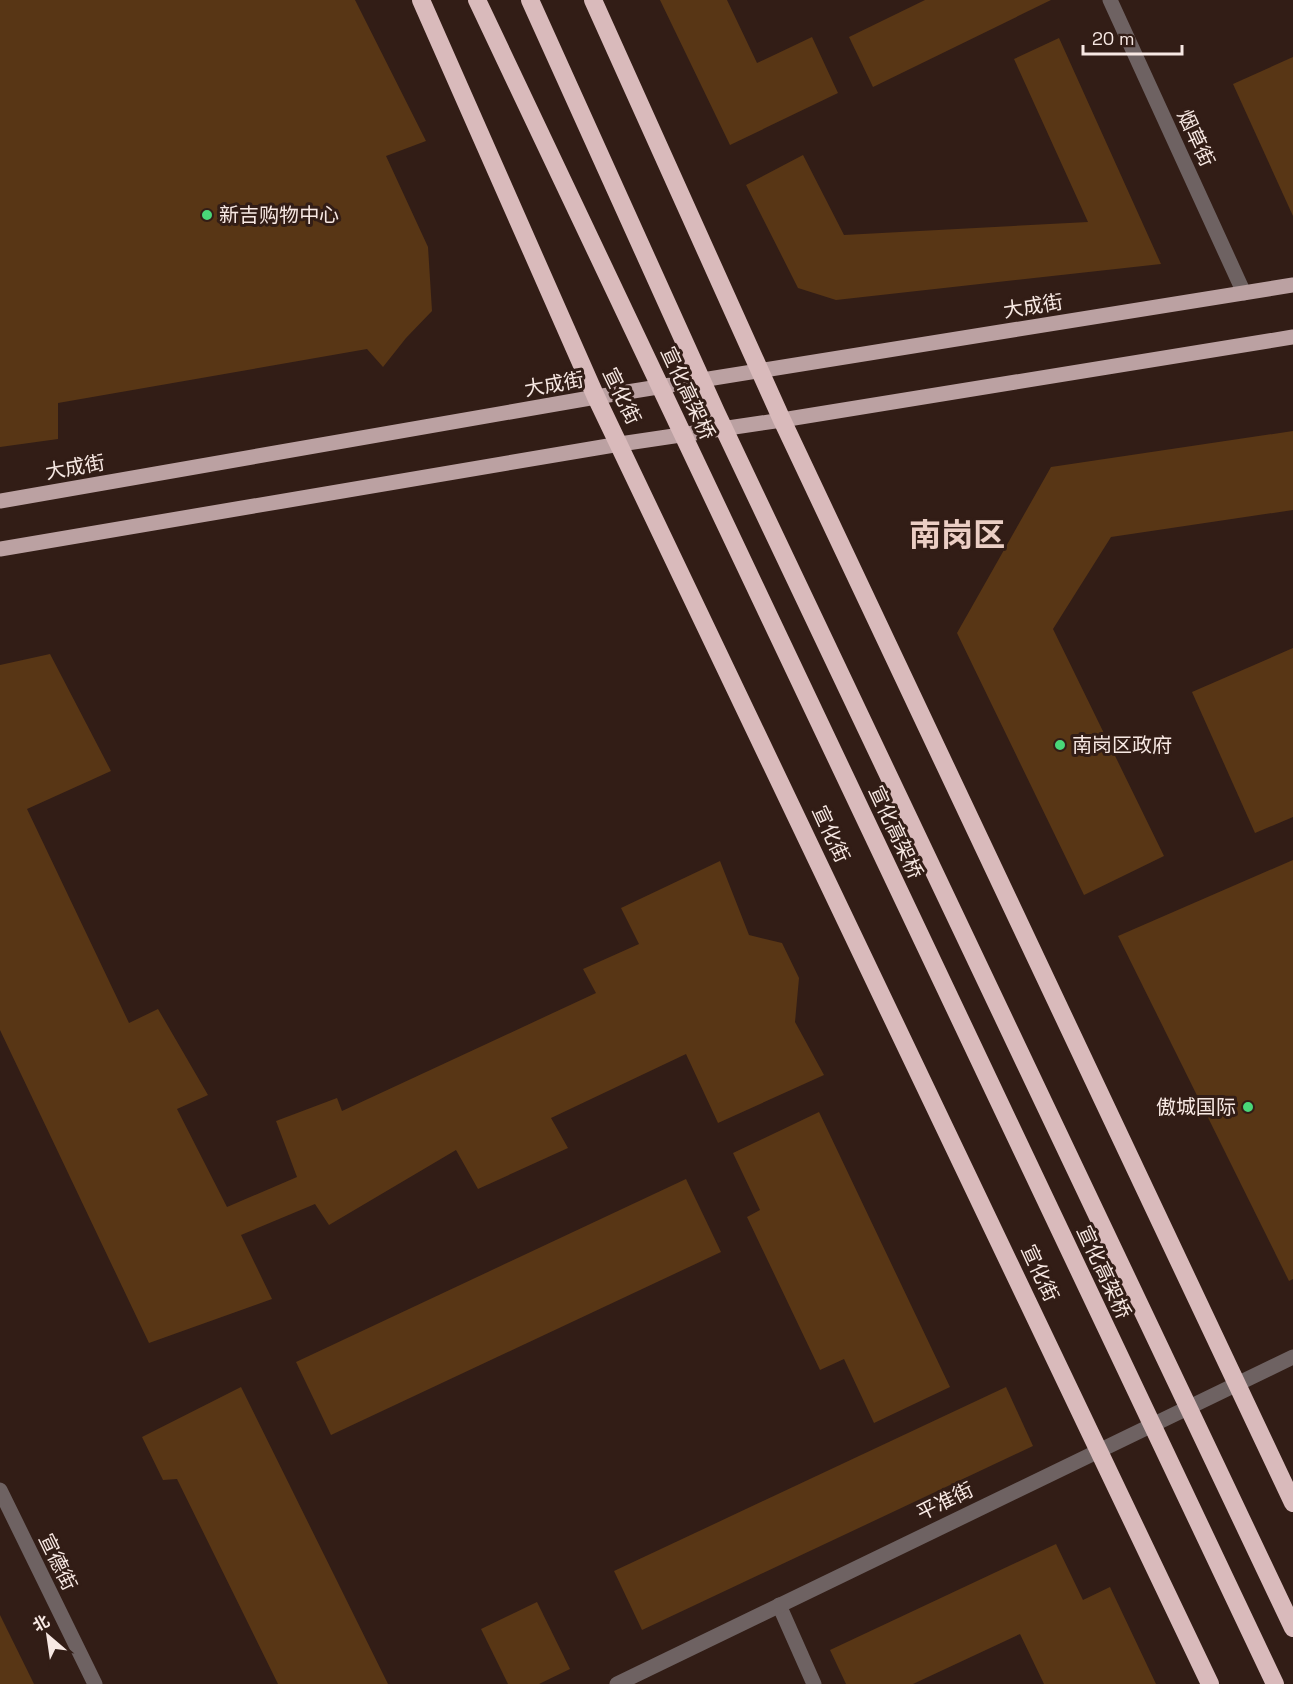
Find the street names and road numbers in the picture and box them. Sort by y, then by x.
street label: 烟草街 [1172,105,1220,171]
street label: 大成街 [1001,288,1065,324]
street label: 宣化高架桥 [655,342,721,444]
street label: 宣化街 [597,363,647,429]
street label: 大成街 [522,366,586,402]
street label: 大成街 [43,449,107,485]
street label: 宣化高架桥 [863,781,929,883]
street label: 宣化街 [807,801,855,867]
street label: 宣化高架桥 [1071,1221,1137,1323]
street label: 宣化街 [1016,1240,1064,1306]
street label: 平准街 [912,1476,978,1526]
street label: 宣德街 [33,1529,83,1595]

